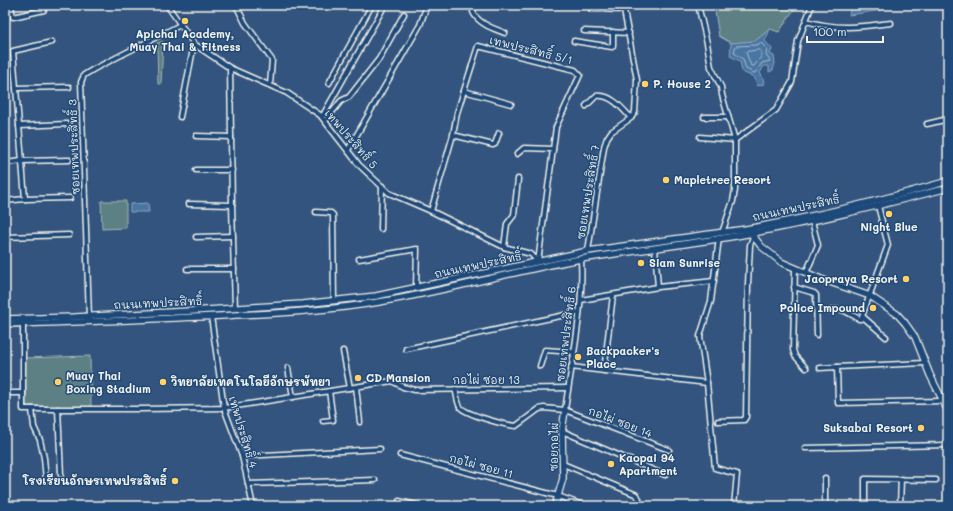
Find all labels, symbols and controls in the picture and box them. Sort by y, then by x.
marker: Apichai Academy, Muay Thai & Fitness [180,16,190,26]
scale bar [807,18,883,44]
text: 100 m [813,23,847,39]
place label: Apichai Academy, Muay Thai & Fitness [129,26,241,54]
street label: เทพประสิทธิ์ 5/1 [488,29,575,67]
place label: P. House 2 [653,76,711,91]
marker: P. House 2 [640,79,650,89]
street label: ซอยเทพประสิทธิ์ 3 [61,98,83,195]
street label: เทพประสิทธิ์ 5 [321,103,384,172]
street label: ซอยเทพประสิทธิ์ 7 [569,143,602,240]
place label: Mapletree Resort [674,172,771,187]
marker: Mapletree Resort [661,175,671,185]
street label: ถนนเทพประสิทธิ์ [750,187,841,224]
marker: Night Blue [884,209,894,219]
place label: Night Blue [860,219,918,234]
street label: ถนนเทพประสิทธิ์ [432,244,523,281]
place label: Siam Sunrise [649,255,721,270]
marker: Siam Sunrise [636,258,646,268]
place label: Jaopraya Resort [804,271,898,286]
marker: Jaopraya Resort [901,274,911,284]
street label: ซอยเทพประสิทธิ์ 6 [549,285,579,383]
street label: ถนนเทพประสิทธิ์ [113,289,203,312]
place label: Police Impound [779,300,865,315]
marker: Police Impound [868,303,878,313]
place label: Backpacker's Place [586,343,660,371]
marker: Backpacker's Place [573,352,583,362]
place label: Muay Thai Boxing Stadium [66,368,151,396]
place label: CD Mansion [366,370,430,385]
street label: กอไผ่ ซอย 13 [452,372,520,387]
marker: CD Mansion [353,373,363,383]
place label: วิทยาลัยเทคโนโลยีอักษรพัทยา [170,374,331,389]
marker: Muay Thai Boxing Stadium [53,377,63,387]
marker: วิทยาลัยเทคโนโลยีอักษรพัทยา [158,377,168,387]
street label: เทพประสิทธิ์ 4 [225,393,265,470]
street label: กอไผ่ ซอย 14 [586,402,655,441]
place label: Suksabai Resort [823,420,913,435]
street label: ซอยกอไผ่ [546,422,561,472]
marker: Suksabai Resort [916,423,926,433]
street label: กอไผ่ ซอย 11 [447,450,515,481]
place label: Kaopai 94 Apartment [619,450,678,478]
marker: Kaopai 94 Apartment [606,459,616,469]
place label: โรงเรียนอักษรเทพประสิทธิ์ [22,467,168,488]
marker: โรงเรียนอักษรเทพประสิทธิ์ [170,476,180,486]

